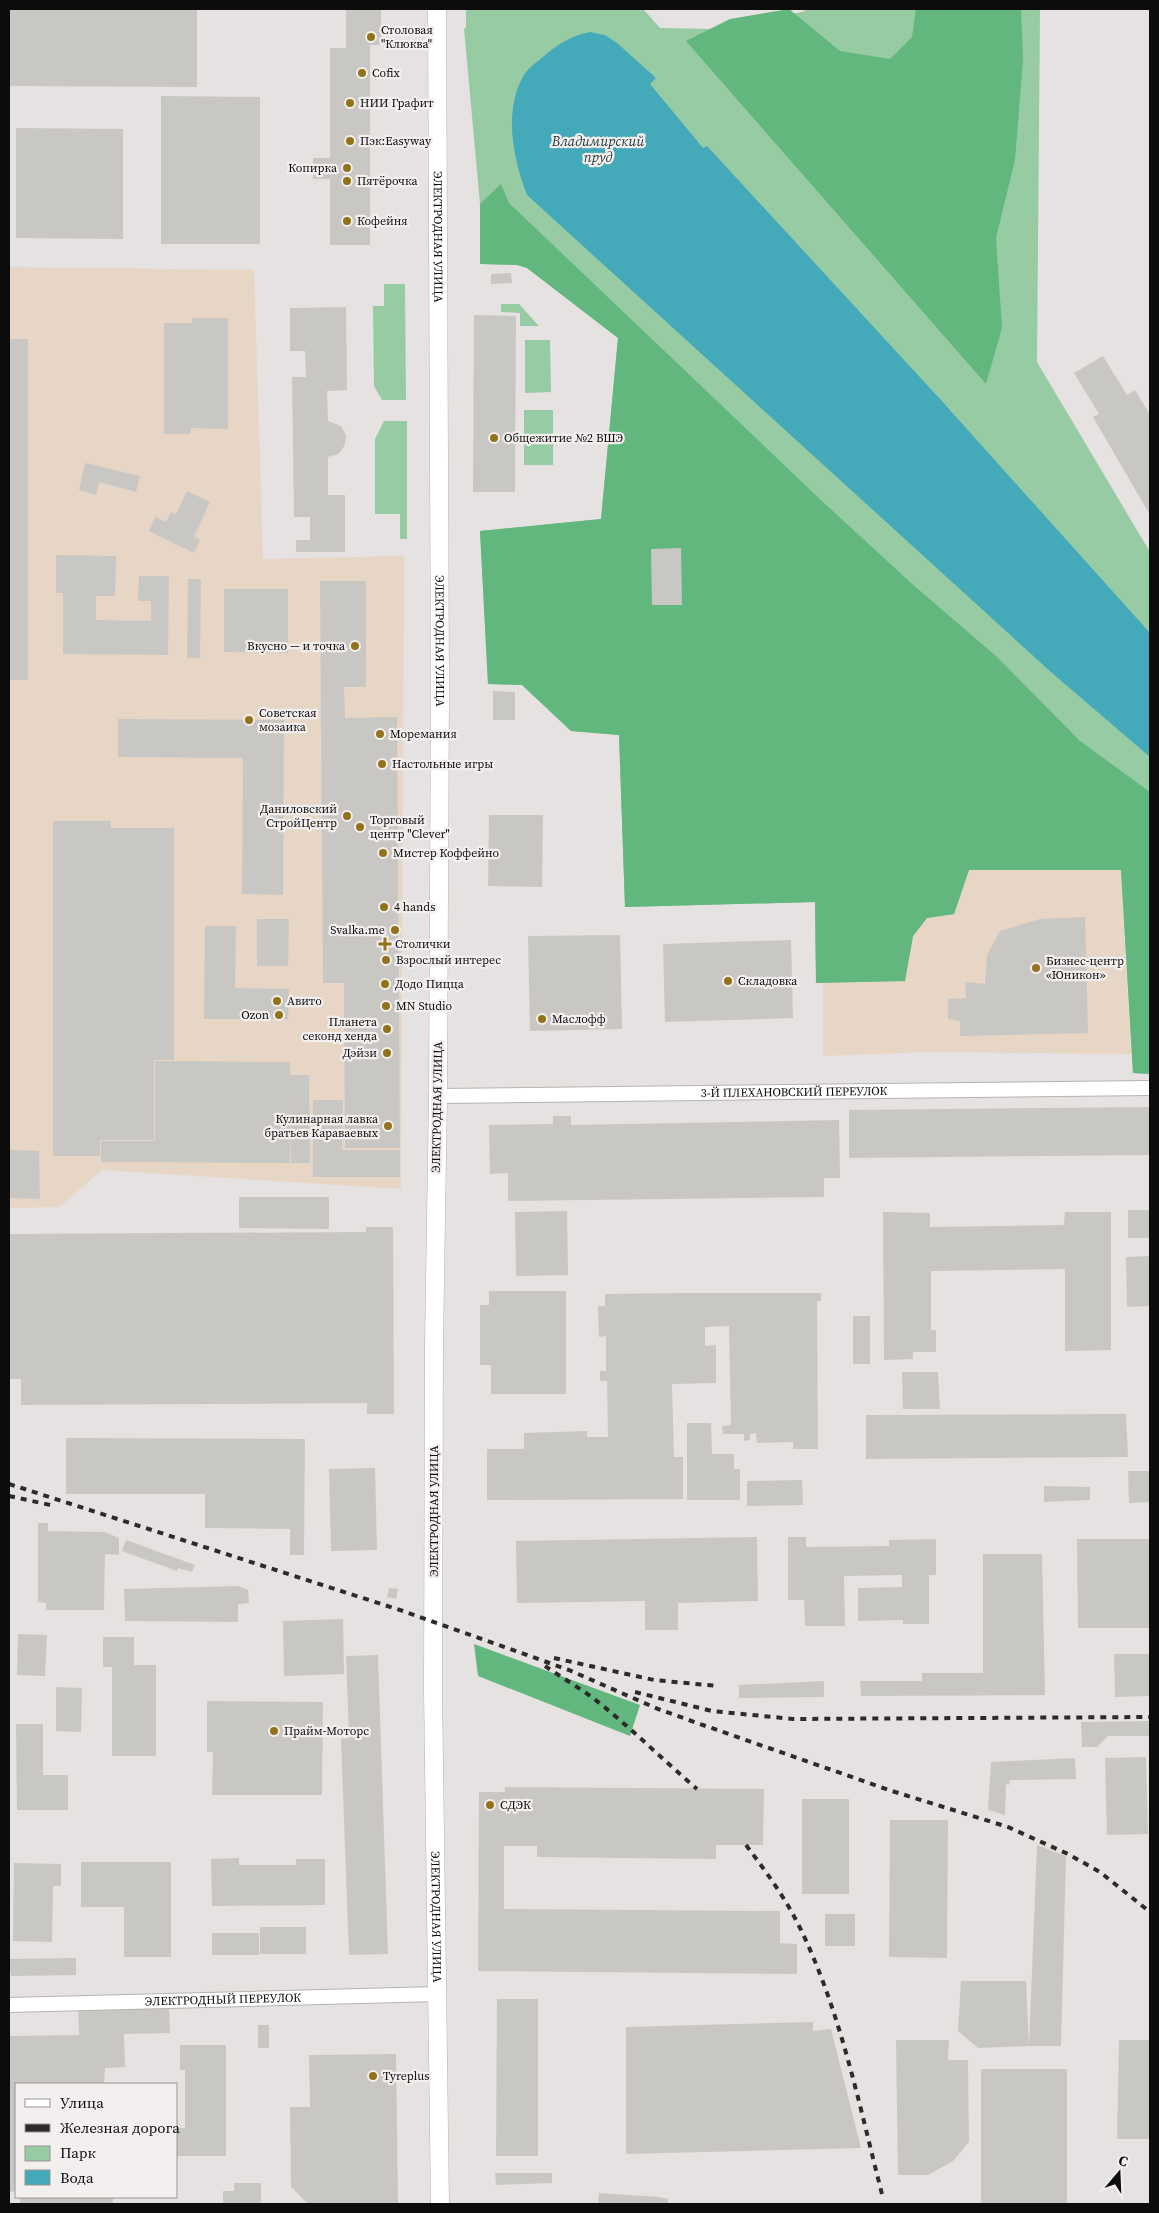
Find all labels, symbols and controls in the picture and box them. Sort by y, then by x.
place label: Столовая "Клюква" [381,22,433,52]
marker: Столовая "Клюква" [365,31,377,43]
place label: Cofix [372,65,400,81]
marker: Cofix [356,67,368,79]
place label: НИИ Графит [360,95,434,111]
marker: НИИ Графит [344,97,356,109]
water label: Владимирский пруд [551,131,644,167]
place label: Пэк:Easyway [360,133,432,149]
marker: Пэк:Easyway [344,135,356,147]
place label: Копирка [288,160,338,176]
marker: Копирка [341,162,353,174]
street label: ЭЛЕКТРОДНАЯ УЛИЦА [430,171,446,303]
place label: Пятёрочка [357,173,418,189]
marker: Пятёрочка [341,175,353,187]
place label: Кофейня [357,213,408,229]
marker: Кофейня [341,215,353,227]
place label: Общежитие №2 ВШЭ [504,430,623,446]
marker: Общежитие №2 ВШЭ [488,432,500,444]
street label: ЭЛЕКТРОДНАЯ УЛИЦА [432,575,448,707]
place label: Вкусно — и точка [247,638,346,654]
marker: Вкусно — и точка [349,640,361,652]
place label: Советская мозаика [259,705,317,735]
marker: Советская мозаика [243,714,255,726]
place label: Моремания [390,726,457,742]
marker: Моремания [374,728,386,740]
place label: Настольные игры [392,756,493,772]
marker: Настольные игры [376,758,388,770]
place label: Даниловский СтройЦентр [260,801,337,831]
marker: Даниловский СтройЦентр [341,810,353,822]
place label: Торговый центр "Clever" [370,812,450,842]
marker: Торговый центр "Clever" [354,821,366,833]
place label: Мистер Коффейно [393,845,499,861]
marker: Мистер Коффейно [377,847,389,859]
place label: 4 hands [394,899,435,915]
marker: 4 hands [378,901,390,913]
place label: Svalka.me [330,922,385,938]
marker: Svalka.me [389,924,401,936]
place label: Столички [395,936,451,952]
marker: Столички [379,938,391,950]
place label: Взрослый интерес [396,952,501,968]
place label: Бизнес-центр «Юникон» [1046,953,1124,983]
marker: Взрослый интерес [380,954,392,966]
marker: Бизнес-центр «Юникон» [1030,962,1042,974]
place label: Складовка [738,973,798,989]
marker: Складовка [722,975,734,987]
place label: Додо Пицца [395,976,465,992]
marker: Додо Пицца [379,978,391,990]
place label: Авито [287,993,322,1009]
marker: Авито [271,995,283,1007]
place label: MN Studio [396,998,453,1014]
marker: MN Studio [380,1000,392,1012]
place label: Ozon [241,1007,269,1023]
marker: Ozon [273,1009,285,1021]
place label: Маслофф [552,1011,606,1027]
marker: Маслофф [536,1013,548,1025]
place label: Планета секонд хенда [302,1014,378,1044]
marker: Планета секонд хенда [381,1023,393,1035]
street label: ЭЛЕКТРОДНАЯ УЛИЦА [428,1041,446,1173]
place label: Дэйзи [342,1045,377,1061]
marker: Дэйзи [381,1047,393,1059]
street label: 3-Й ПЛЕХАНОВСКИЙ ПЕРЕУЛОК [701,1083,888,1101]
place label: Кулинарная лавка братьев Караваевых [264,1111,379,1141]
marker: Кулинарная лавка братьев Караваевых [382,1120,394,1132]
street label: ЭЛЕКТРОДНАЯ УЛИЦА [426,1445,442,1577]
place label: Прайм-Моторс [284,1723,369,1739]
marker: Прайм-Моторс [268,1725,280,1737]
place label: СДЭК [500,1797,531,1813]
marker: СДЭК [484,1799,496,1811]
street label: ЭЛЕКТРОДНАЯ УЛИЦА [427,1851,445,1983]
street label: ЭЛЕКТРОДНЫЙ ПЕРЕУЛОК [145,1990,301,2010]
place label: Tyreplus [383,2068,429,2084]
marker: Tyreplus [367,2070,379,2082]
legend [15,2083,178,2198]
text: Улица [60,2092,104,2113]
text: Железная дорога [60,2117,180,2138]
text: Парк [60,2142,96,2163]
north arrow [1094,2148,1144,2198]
text: С [1116,2150,1131,2172]
text: Вода [60,2167,94,2188]

